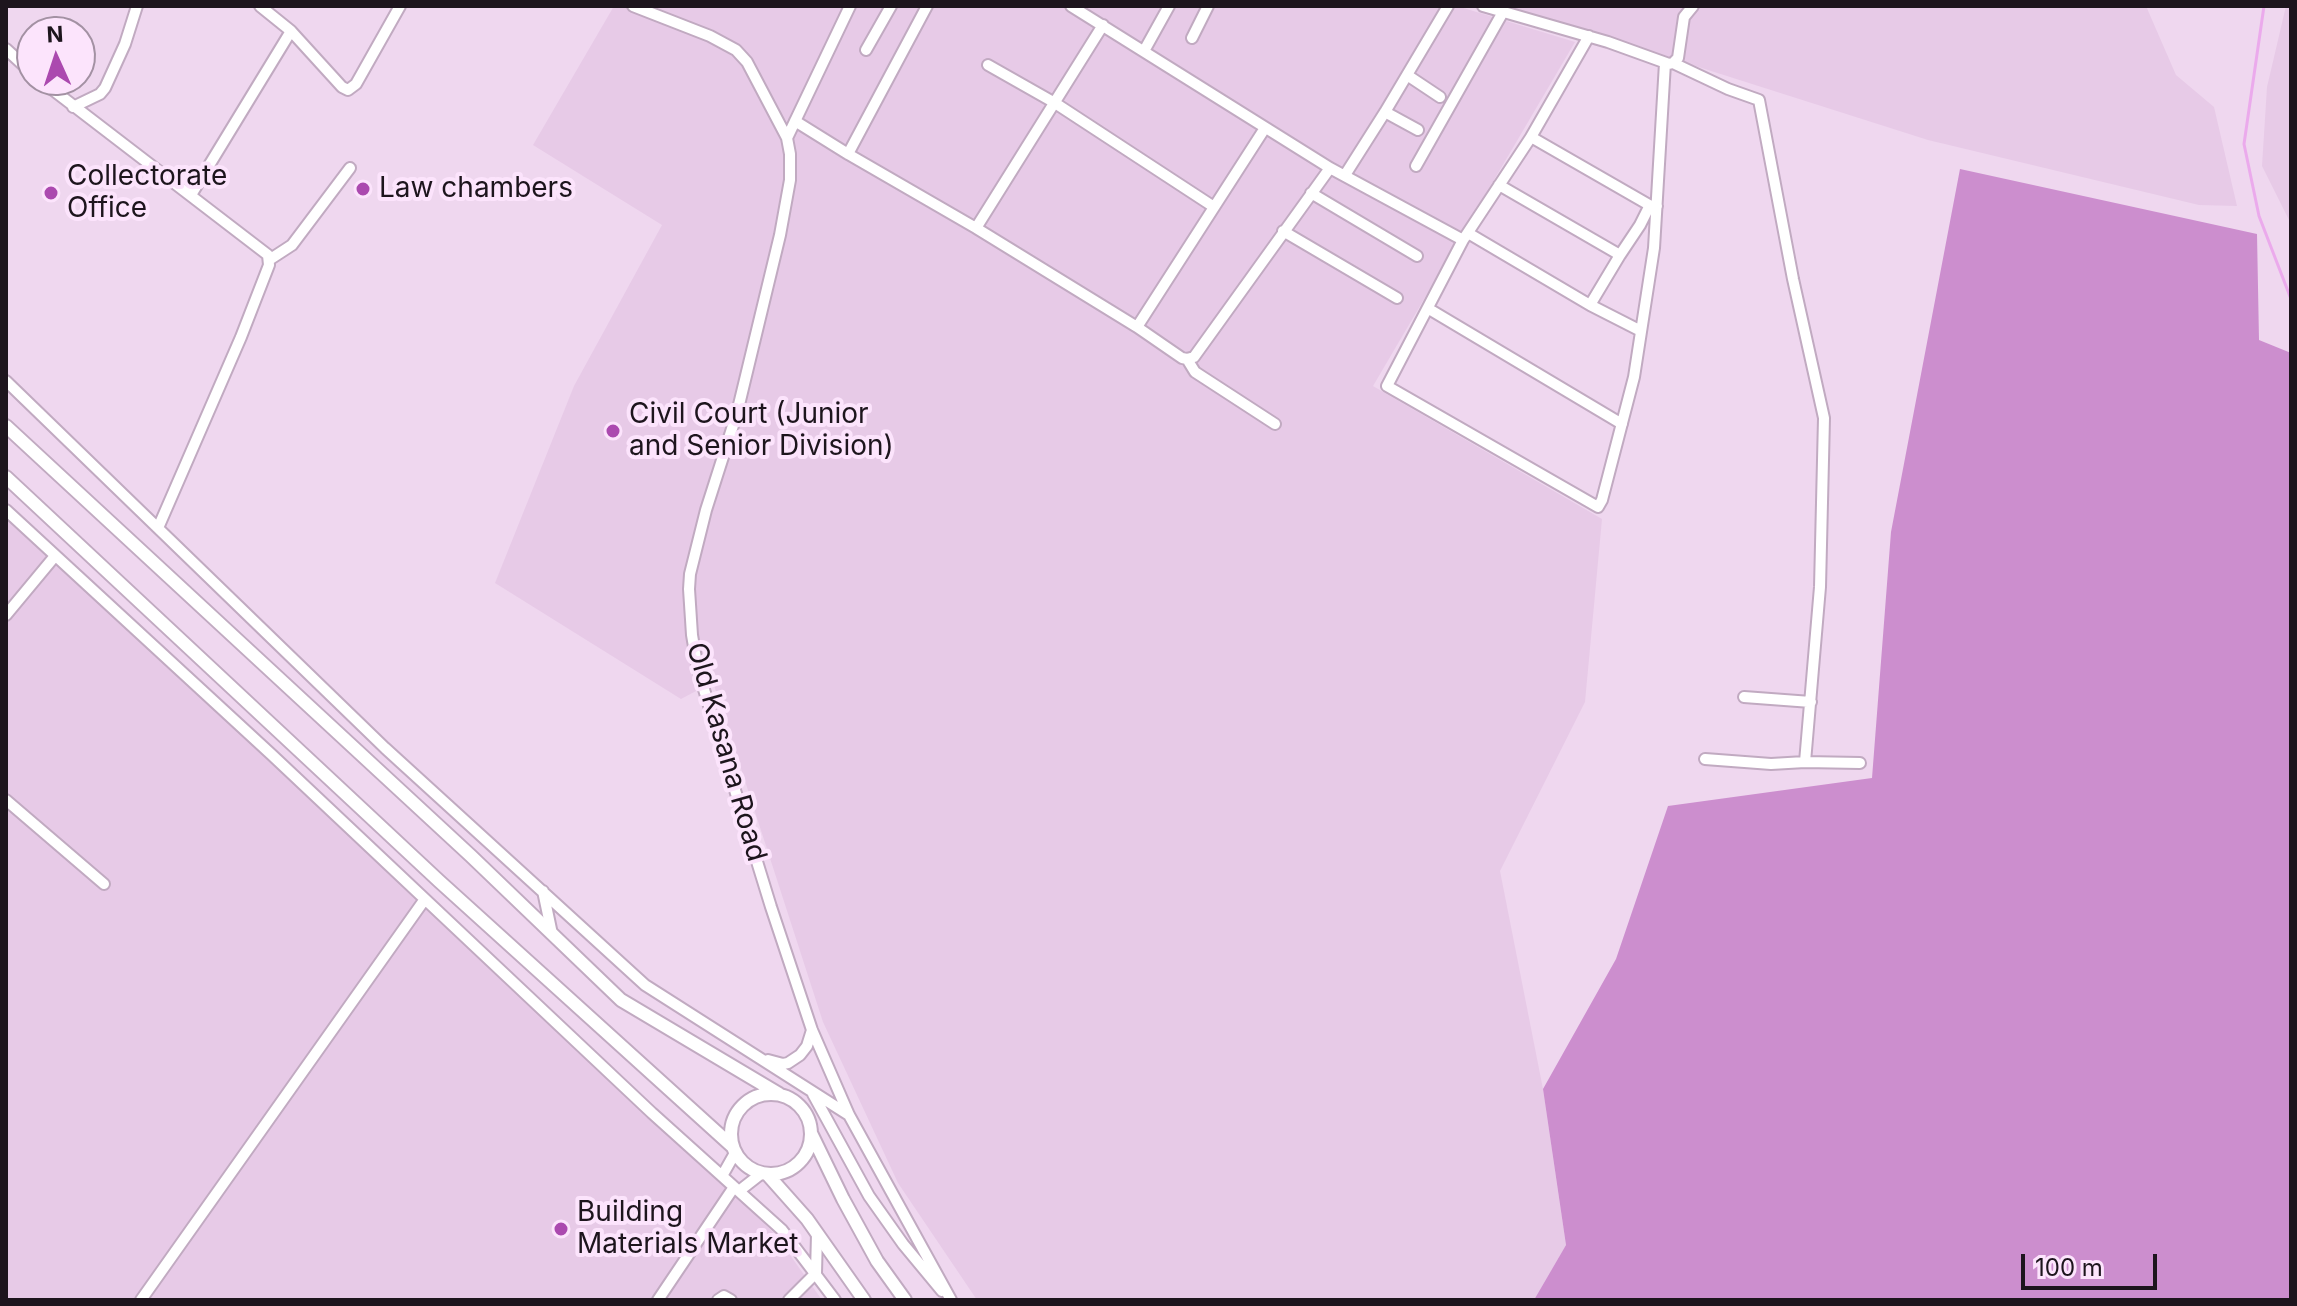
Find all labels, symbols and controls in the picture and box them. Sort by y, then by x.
north arrow [16,16,96,96]
text: N [46,21,64,47]
place label: Collectorate Office [67,160,227,226]
place label: Law chambers [379,172,573,206]
marker: Law chambers [354,180,372,198]
marker: Collectorate Office [42,184,60,202]
place label: Civil Court (Junior and Senior Division) [629,398,894,464]
marker: Civil Court (Junior and Senior Division) [604,422,622,440]
street label: Old Kasana Road [679,639,773,865]
place label: Building Materials Market [577,1196,798,1262]
marker: Building Materials Market [552,1220,570,1238]
scale bar [2025,1238,2161,1288]
text: 100 m [2035,1253,2103,1282]

